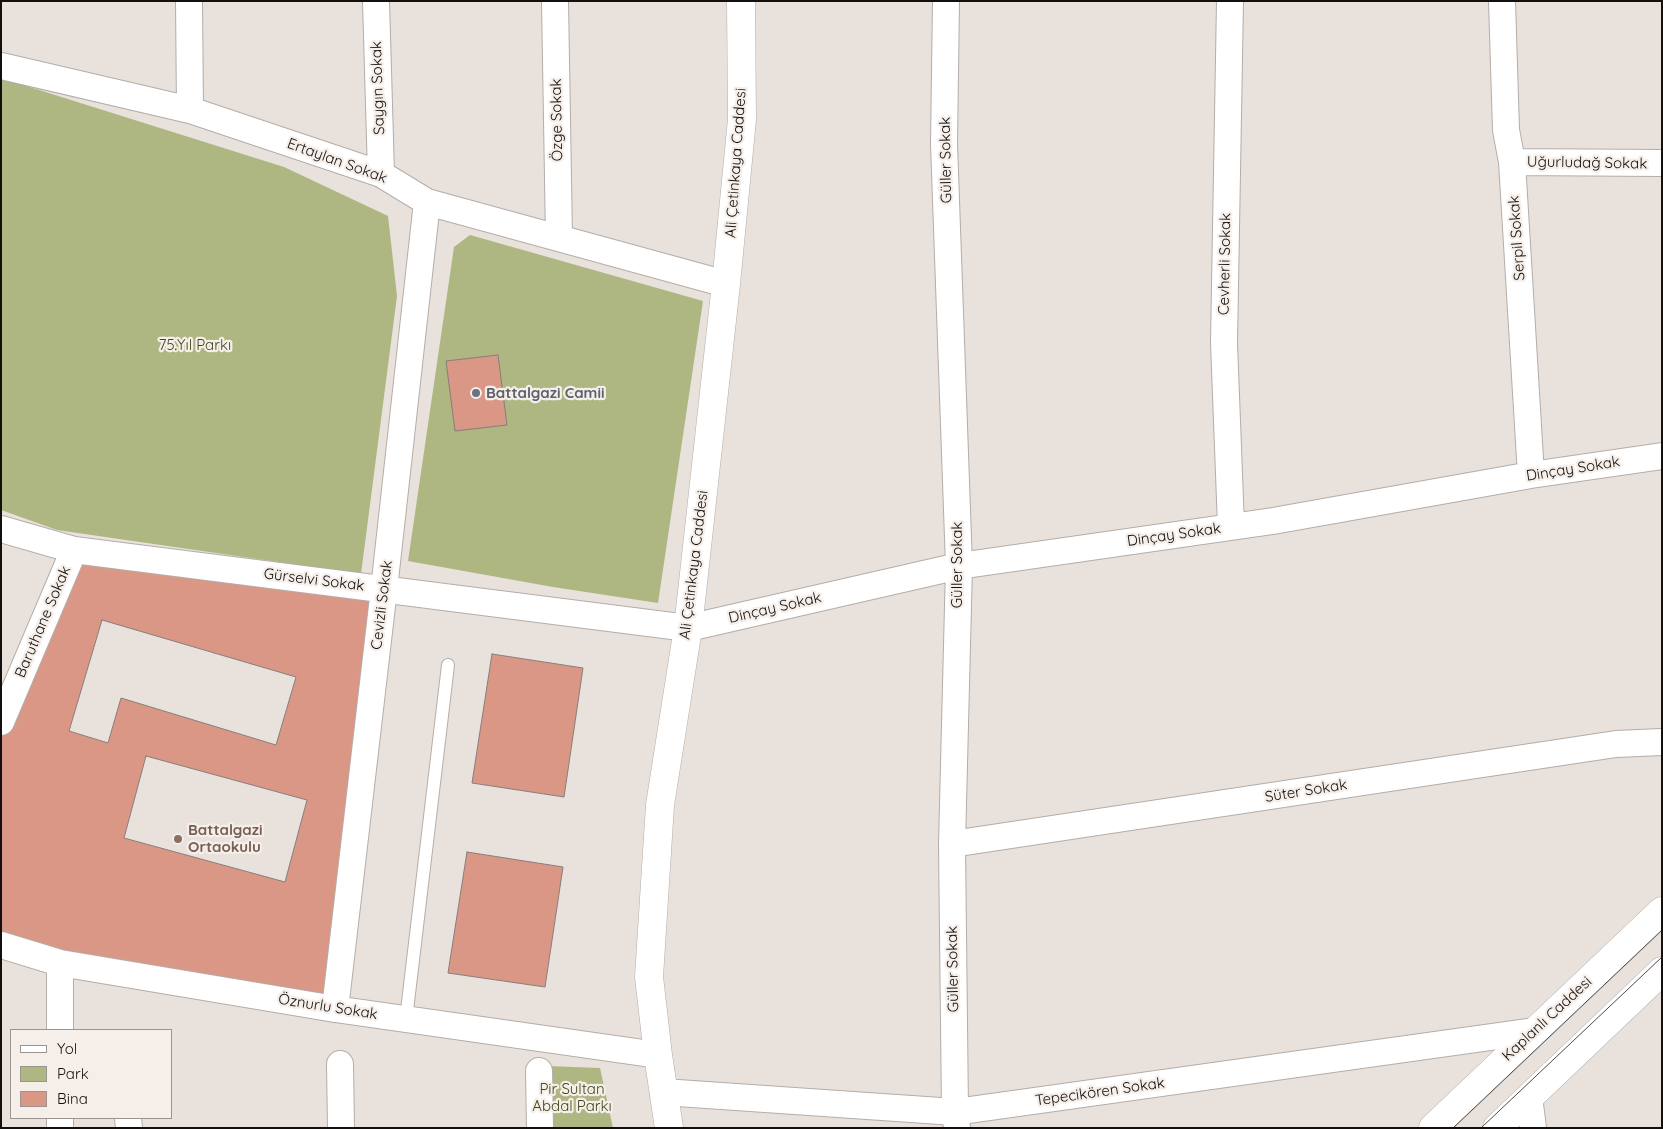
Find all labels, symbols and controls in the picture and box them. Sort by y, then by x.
street label: Saygın Sokak [367,41,389,135]
street label: Özge Sokak [547,78,567,162]
street label: Ali Çetinkaya Caddesi [722,87,750,239]
street label: Güller Sokak [936,117,956,203]
street label: Ertaylan Sokak [285,135,389,187]
street label: Uğurludağ Sokak [1527,153,1647,173]
street label: Serpil Sokak [1505,195,1529,281]
street label: Cevherli Sokak [1215,213,1235,315]
park label: 75.Yıl Parkı [159,336,231,354]
place label: Battalgazi Camii [486,384,604,402]
marker: Battalgazi Camii [470,387,482,399]
street label: Dinçay Sokak [1525,453,1621,485]
street label: Ali Çetinkaya Caddesi [676,489,712,641]
street label: Dinçay Sokak [1126,519,1222,551]
street label: Güller Sokak [948,522,966,608]
street label: Cevizli Sokak [368,559,396,651]
street label: Baruthane Sokak [11,563,75,681]
street label: Gürselvi Sokak [263,565,365,595]
street label: Dinçay Sokak [727,589,823,627]
street label: Süter Sokak [1264,776,1348,806]
place label: Battalgazi Ortaokulu [188,821,263,856]
marker: Battalgazi Ortaokulu [172,833,184,845]
street label: Güller Sokak [943,926,963,1012]
street label: Kaplanlı Caddesi [1498,973,1596,1065]
street label: Öznurlu Sokak [277,990,379,1024]
legend [10,1029,172,1119]
text: Yol [57,1039,77,1058]
text: Park [57,1064,89,1083]
street label: Tepecikören Sokak [1034,1074,1166,1110]
park label: Pir Sultan Abdal Parkı [532,1080,612,1115]
text: Bina [57,1089,88,1108]

